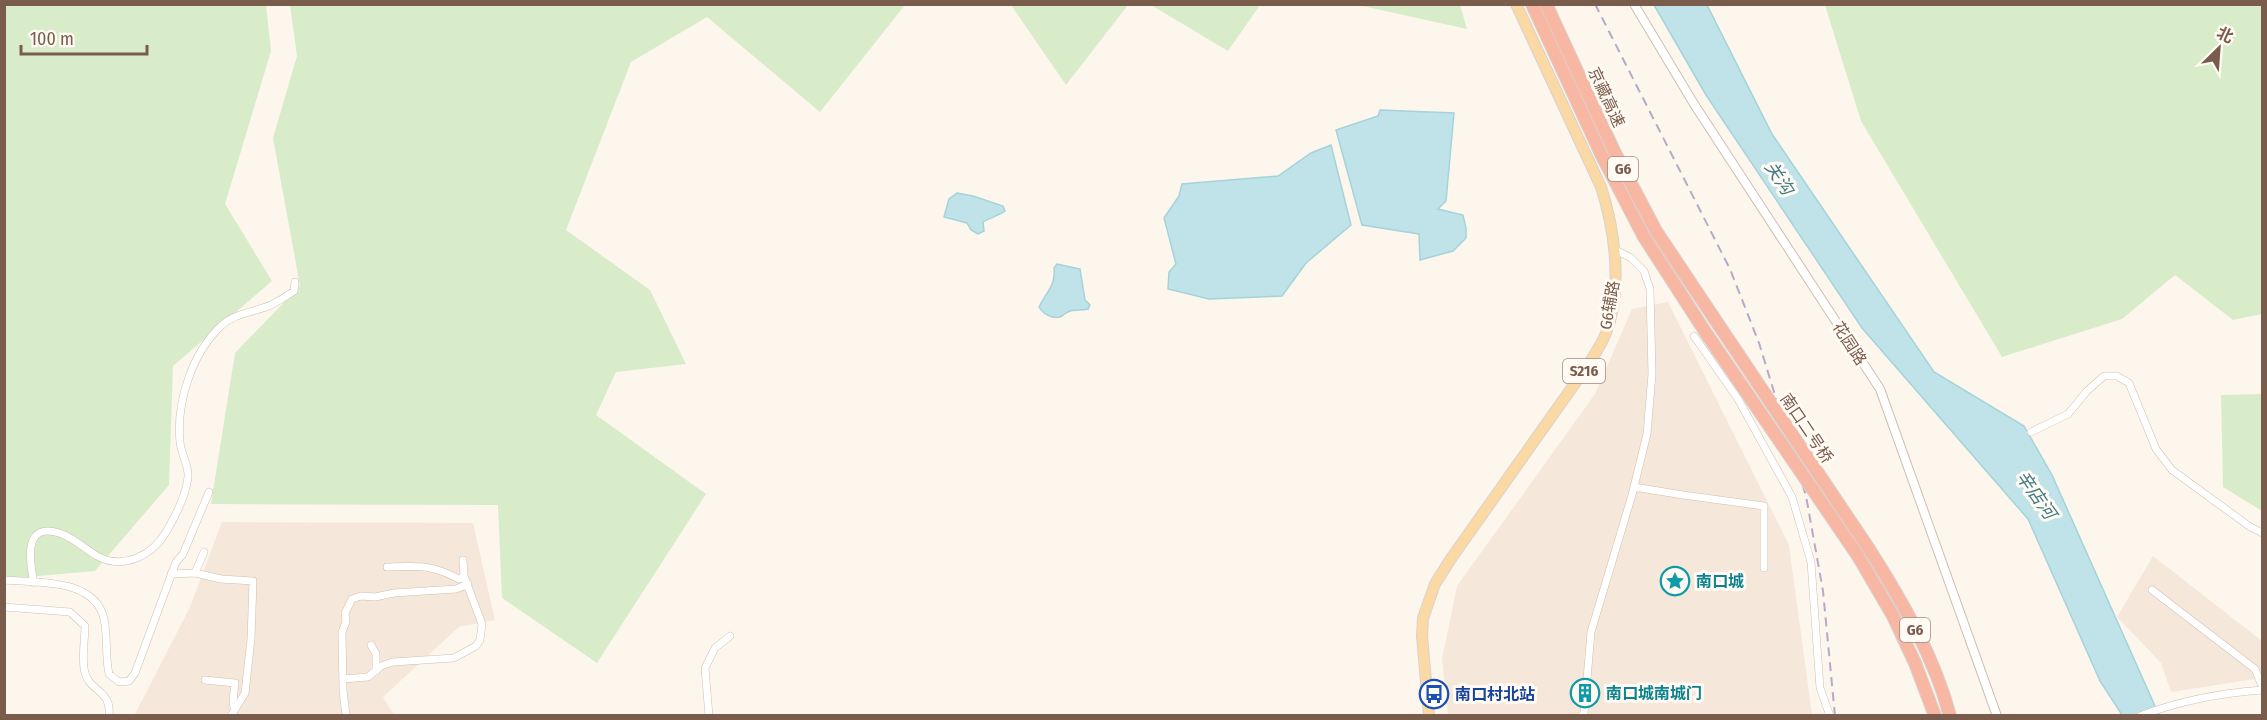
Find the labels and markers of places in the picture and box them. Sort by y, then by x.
place icon: 南口城 [1659,565,1691,597]
place label: 南口城 [1696,572,1744,591]
building icon: 南口城南城门 [1569,677,1601,709]
bus stop icon: 南口村北站 [1418,678,1450,710]
place label: 南口城南城门 [1606,684,1702,703]
place label: 南口村北站 [1455,685,1535,704]

